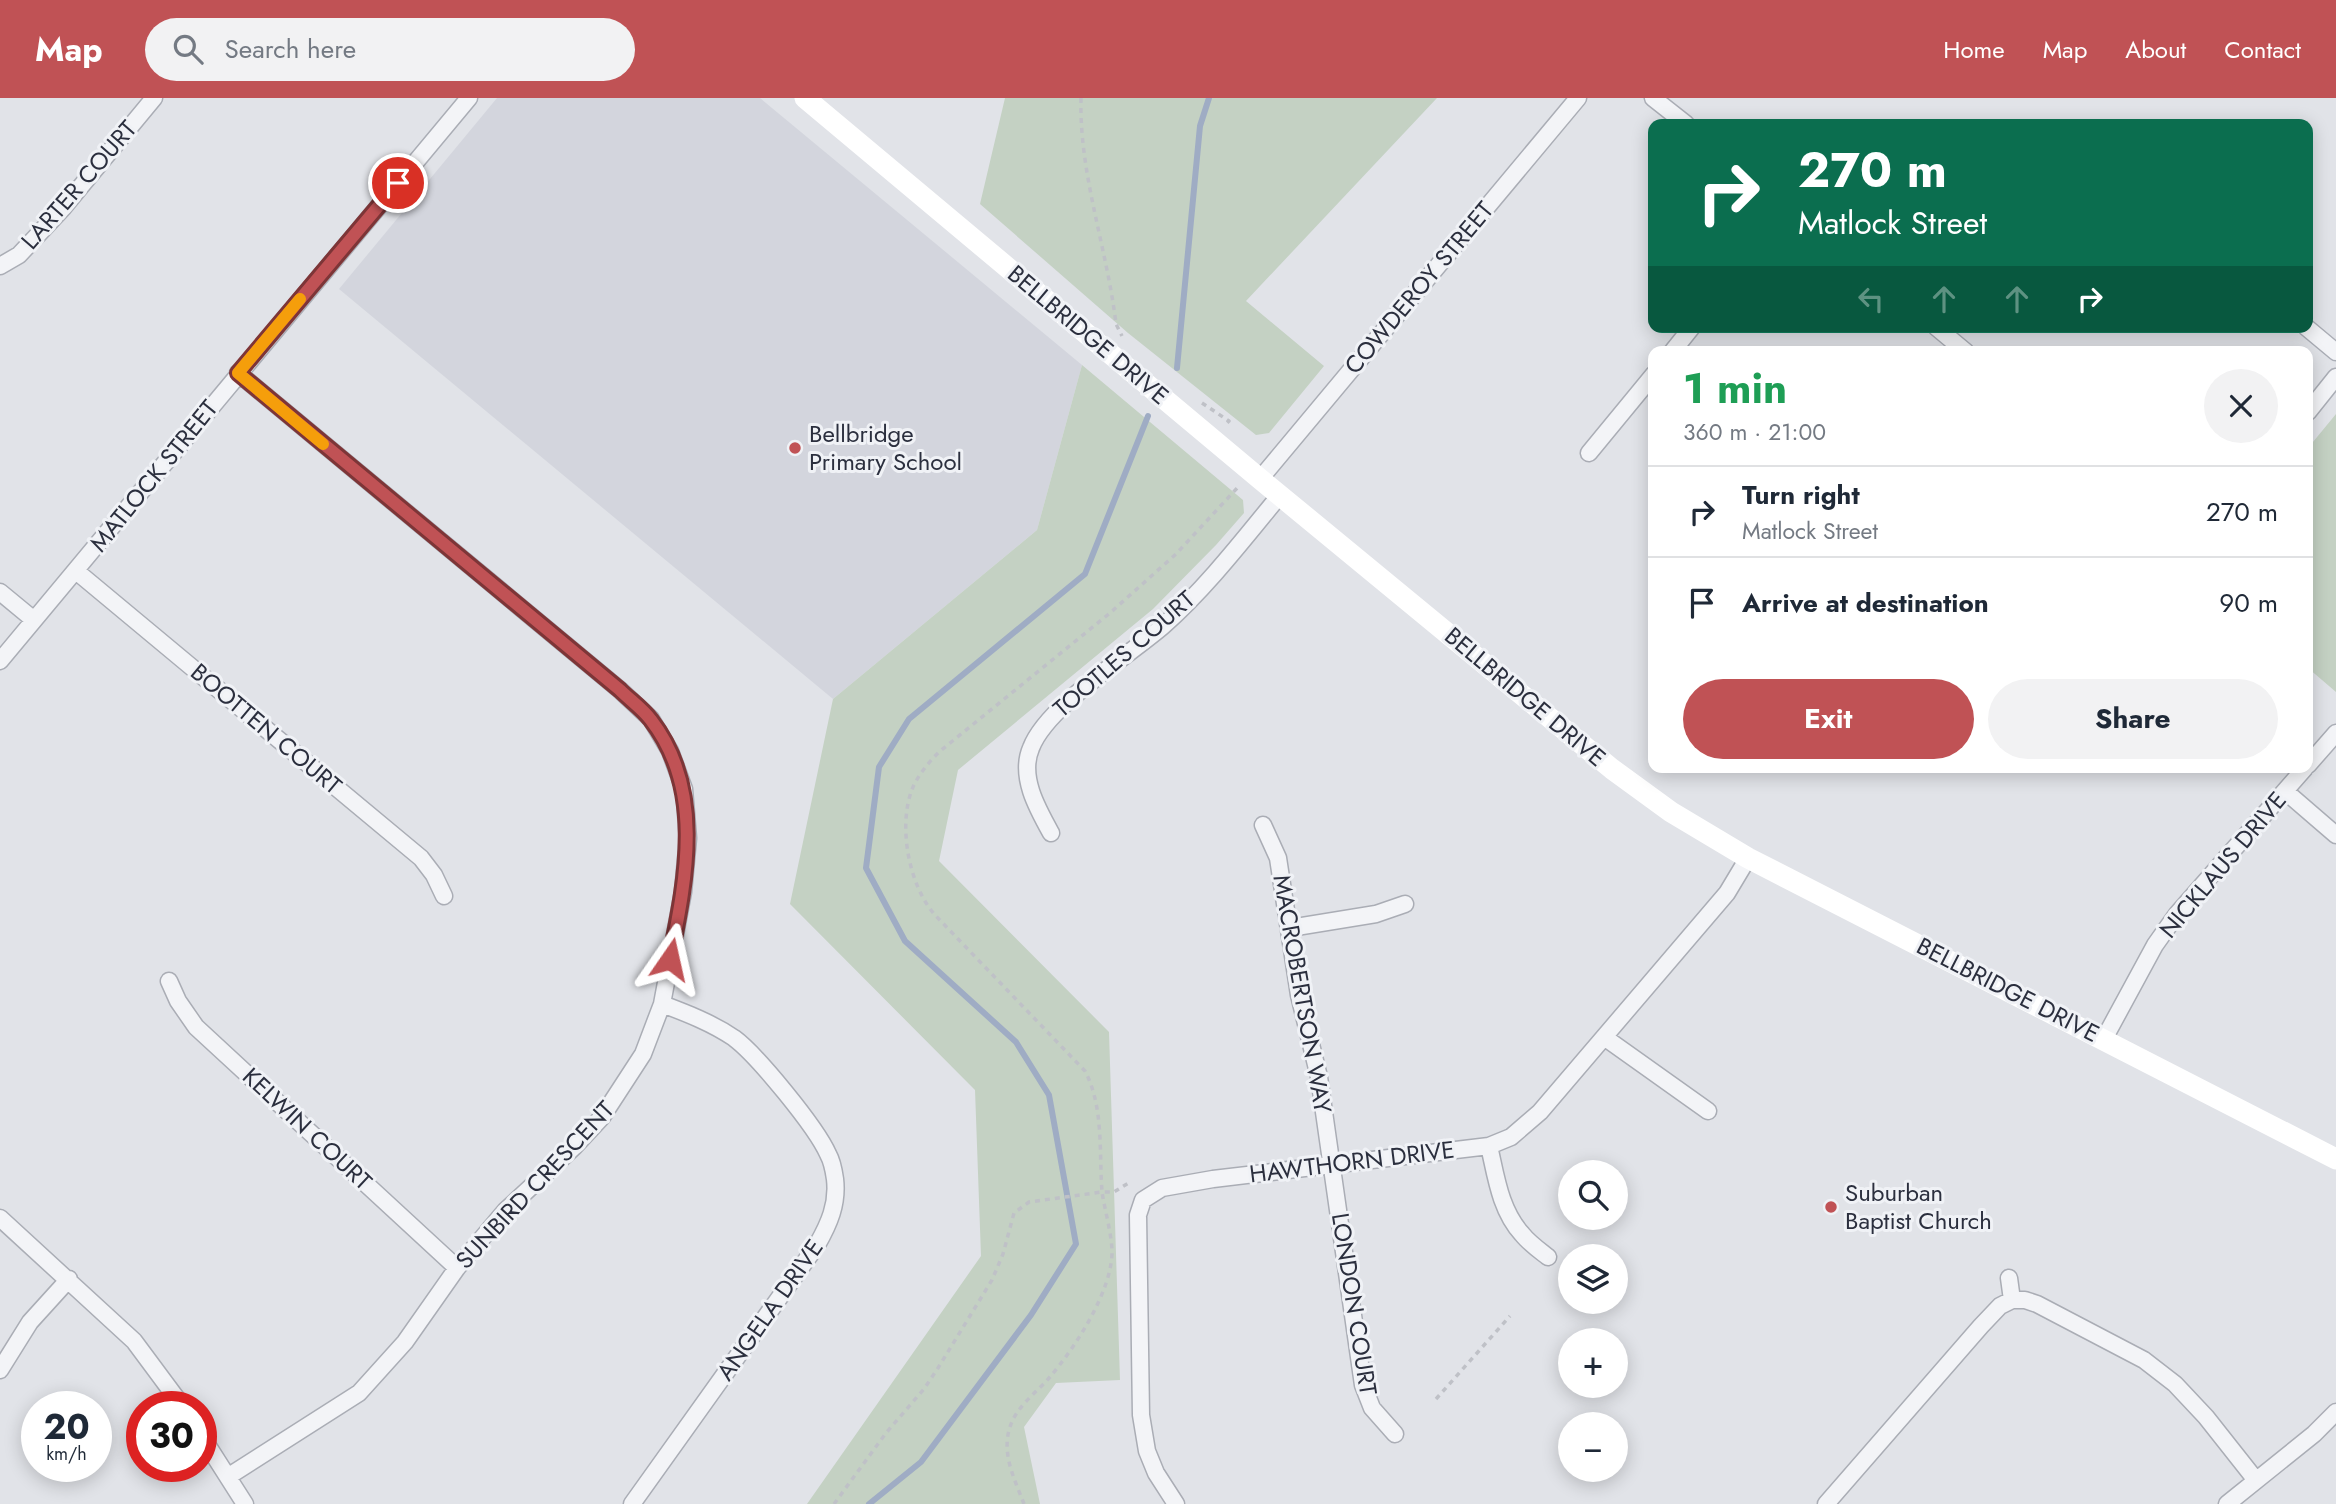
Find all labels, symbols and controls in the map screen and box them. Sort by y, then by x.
search box [145,18,635,81]
text: Map [35,26,103,73]
icon: search [169,30,207,68]
text: Search here [225,30,356,68]
text: Home [1943,32,2005,67]
text: Map [2043,32,2087,67]
text: About [2125,32,2186,67]
text: Contact [2224,32,2301,67]
street label: LARTER COURT [13,113,145,257]
text: 270 m [1798,135,1947,205]
icon: right [1683,147,1774,238]
pin [368,153,428,213]
icon: arrive [379,164,417,202]
street label: COWDEROY STREET [1336,194,1501,382]
text: Matlock Street [1798,200,1987,246]
street label: BELLBRIDGE DRIVE [1000,257,1177,413]
icon: left [1852,280,1890,318]
icon: ahead [1925,280,1963,318]
icon: ahead [1998,280,2036,318]
icon: right [2071,280,2109,318]
text: 1 min [1683,358,1787,419]
button: close [2204,369,2278,443]
street label: MATLOCK STREET [81,392,226,559]
text: 360 m · 21:00 [1683,415,1826,449]
place label: Bellbridge Primary School [809,416,962,479]
marker: Bellbridge Primary School [787,440,803,456]
text: Turn right [1742,476,1860,514]
icon: right [1683,493,1721,531]
text: 270 m [2206,493,2278,531]
text: Matlock Street [1742,514,1878,548]
street label: TOOTLES COURT [1045,582,1202,725]
icon: arrive [1683,584,1721,622]
text: Arrive at destination [1742,584,1989,622]
text: 90 m [2219,584,2278,622]
street label: BELLBRIDGE DRIVE [1437,619,1614,775]
street label: BOOTTEN COURT [183,655,349,802]
button: Exit [1683,679,1974,759]
button: Share [1988,679,2278,759]
street label: NICKLAUS DRIVE [2151,784,2294,946]
street label: MACROBERTSON WAY [1264,872,1341,1116]
position arrow [633,922,707,996]
street label: BELLBRIDGE DRIVE [1911,928,2106,1051]
street label: KELWIN COURT [235,1059,380,1198]
street label: SUNBIRD CRESCENT [447,1093,622,1277]
street label: HAWTHORN DRIVE [1247,1132,1457,1191]
map controls [1558,1160,1628,1482]
button: search [1558,1160,1628,1230]
place label: Suburban Baptist Church [1845,1175,1992,1238]
marker: Suburban Baptist Church [1823,1199,1839,1215]
street label: LONDON COURT [1323,1210,1386,1397]
street label: ANGELA DRIVE [708,1232,831,1388]
button: layers [1558,1244,1628,1314]
button: + [1558,1328,1628,1398]
speed limit sign: 30 [126,1391,217,1482]
text: 20 [43,1402,90,1452]
button: − [1558,1412,1628,1482]
text: km/h [46,1441,87,1467]

